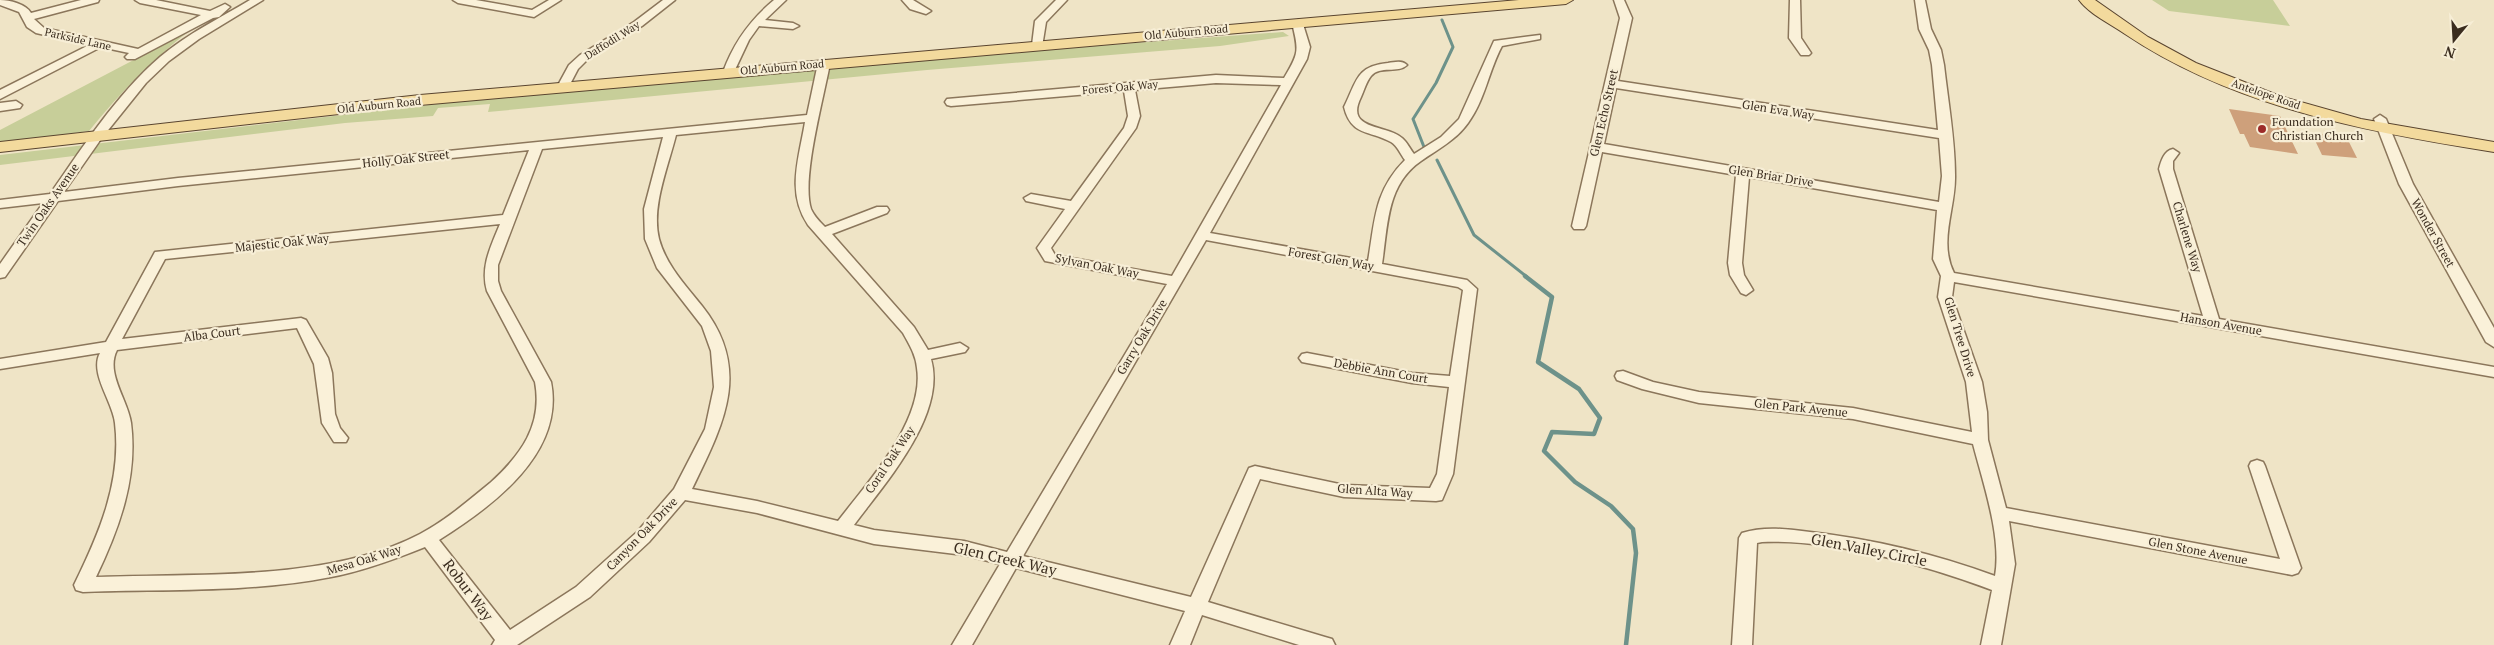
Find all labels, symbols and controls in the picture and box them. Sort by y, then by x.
north arrow [2429,15,2479,65]
street label: Daffodil Way [582,17,643,63]
street label: Old Auburn Road [1143,21,1229,43]
street label: Parkside Lane [43,25,113,54]
text: N [2441,42,2458,64]
street label: Old Auburn Road [739,56,825,78]
street label: Glen Echo Street [1586,67,1621,158]
street label: Antelope Road [2230,76,2302,112]
street label: Forest Oak Way [1082,77,1159,97]
street label: Old Auburn Road [336,94,422,116]
street label: Glen Eva Way [1741,96,1816,123]
place label: Foundation Christian Church [2272,114,2363,143]
marker: Foundation Christian Church [2256,123,2268,135]
street label: Holly Oak Street [362,146,451,171]
street label: Twin Oaks Avenue [13,160,82,249]
street label: Glen Briar Drive [1728,161,1815,190]
street label: Wonder Street [2408,196,2459,270]
street label: Charlene Way [2170,199,2206,275]
street label: Majestic Oak Way [234,230,331,255]
street label: Forest Glen Way [1287,244,1376,274]
street label: Sylvan Oak Way [1054,250,1141,281]
street label: Glen Tree Drive [1941,295,1980,379]
street label: Garry Oak Drive [1113,296,1170,377]
street label: Hanson Avenue [2179,309,2263,338]
street label: Alba Court [183,322,242,344]
street label: Debbie Ann Court [1333,355,1430,386]
street label: Glen Park Avenue [1754,395,1849,420]
street label: Coral Oak Way [862,422,918,496]
street label: Glen Alta Way [1337,480,1414,501]
street label: Canyon Oak Drive [603,494,680,573]
street label: Glen Valley Circle [1810,528,1929,570]
street label: Glen Stone Avenue [2147,534,2249,567]
street label: Glen Creek Way [952,536,1059,580]
street label: Mesa Oak Way [325,541,404,578]
street label: Robur Way [439,555,499,624]

